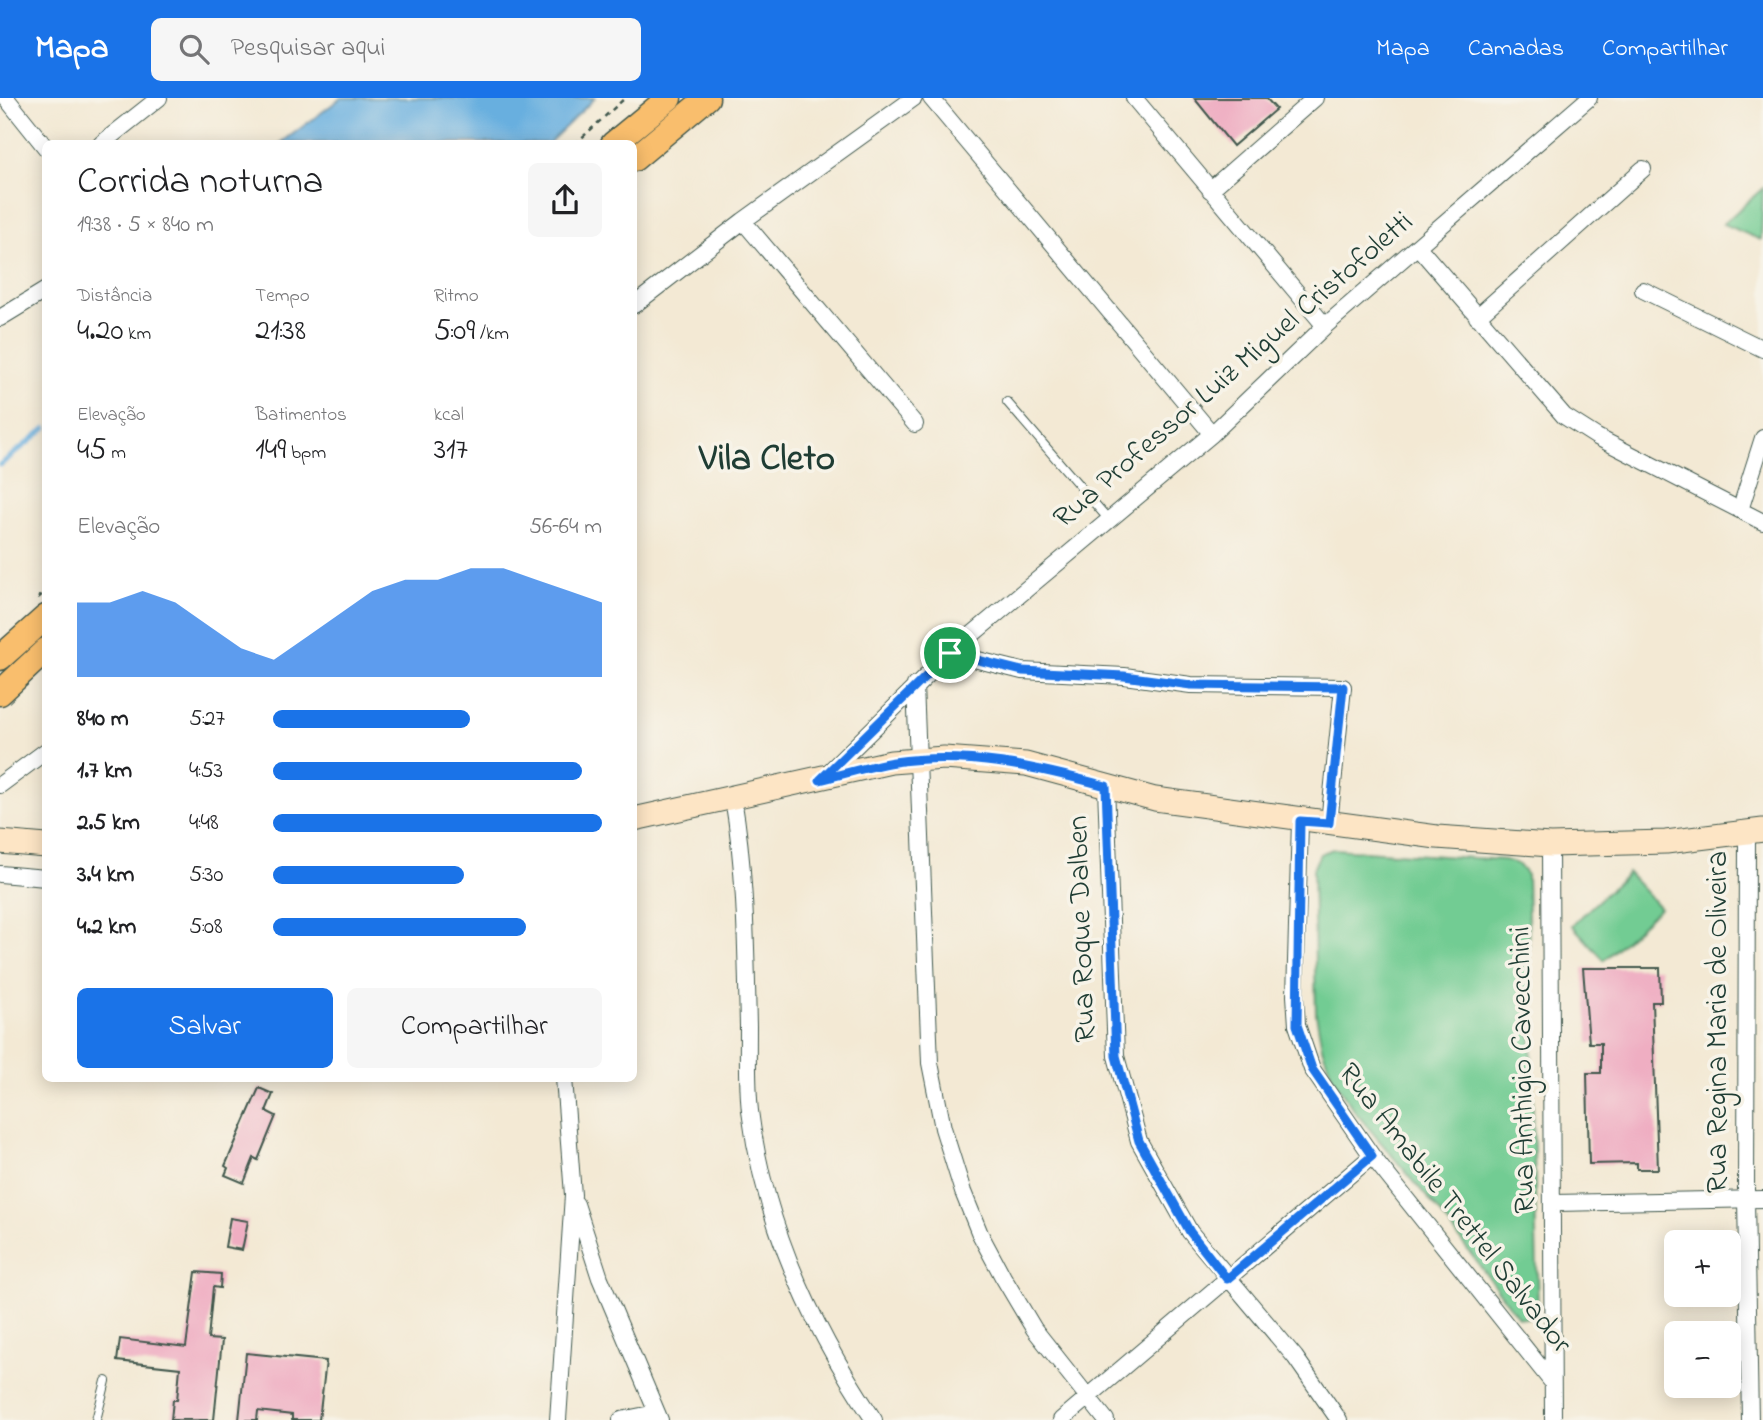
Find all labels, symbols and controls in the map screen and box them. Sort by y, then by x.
search box [151,18,641,81]
text: Mapa [35,25,109,73]
icon: search [175,30,213,68]
text: Pesquisar aqui [231,30,385,68]
text: Mapa [1376,32,1430,67]
text: Camadas [1468,32,1564,67]
text: Compartilhar [1602,32,1728,67]
text: Corrida noturna [77,155,323,211]
button: share [528,163,602,237]
street label: Rua Professor Luiz Miguel Cristofoletti [1044,202,1424,540]
text: 19:38 · 5 × 840 m [77,209,214,242]
text: Distância [77,283,152,310]
text: Tempo [255,283,310,310]
text: Ritmo [434,283,479,310]
text: 4.20 [77,310,123,354]
text: 21:38 [255,310,306,354]
text: 5:09 [434,310,475,354]
text: km [123,321,151,348]
text: /km [475,321,509,348]
text: Elevação [77,402,146,429]
text: Batimentos [255,402,347,429]
text: kcal [434,402,464,429]
text: 45 [77,429,107,473]
text: 149 [255,429,286,473]
text: 317 [434,429,468,473]
district label: Vila Cleto [698,433,835,487]
text: m [107,440,126,467]
text: bpm [286,440,326,467]
text: Elevação [77,511,160,544]
text: 56–64 m [529,511,602,544]
pin [920,623,980,683]
icon: arrive [931,634,969,672]
text: 840 m [77,703,129,736]
text: 5:27 [189,703,225,736]
text: 1.7 km [77,755,132,788]
text: 4:53 [189,755,223,788]
text: 2.5 km [77,807,140,840]
text: 4:48 [189,807,219,840]
street label: Rua Roque Dalben [1057,815,1109,1043]
street label: Rua Regina Maria de Oliveira [1697,851,1741,1193]
text: 3.4 km [77,859,134,892]
text: 5:30 [189,859,224,892]
text: 4.2 km [77,911,136,944]
text: 5:08 [189,911,223,944]
street label: Rua Anthigio Cavecchini [1499,926,1549,1214]
button: Salvar [77,988,333,1068]
button: Compartilhar [347,988,602,1068]
street label: Rua Amabile Trettel Salvador [1326,1054,1582,1364]
map controls [1664,1230,1741,1398]
button: + [1664,1230,1741,1307]
button: − [1664,1321,1741,1398]

